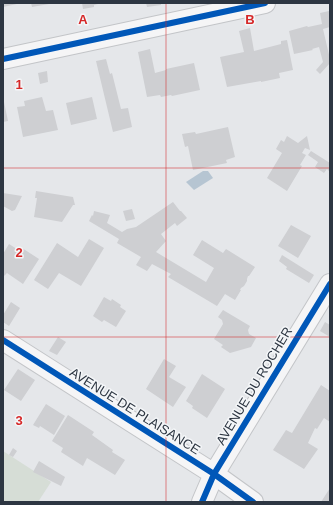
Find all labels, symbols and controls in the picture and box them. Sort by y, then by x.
text: A [78,12,88,27]
text: B [245,12,255,27]
text: 1 [15,77,23,92]
text: 2 [15,245,23,260]
street label: AVENUE DU ROCHER [213,324,295,448]
street label: AVENUE DE PLAISANCE [67,365,203,457]
text: 3 [15,413,23,428]

